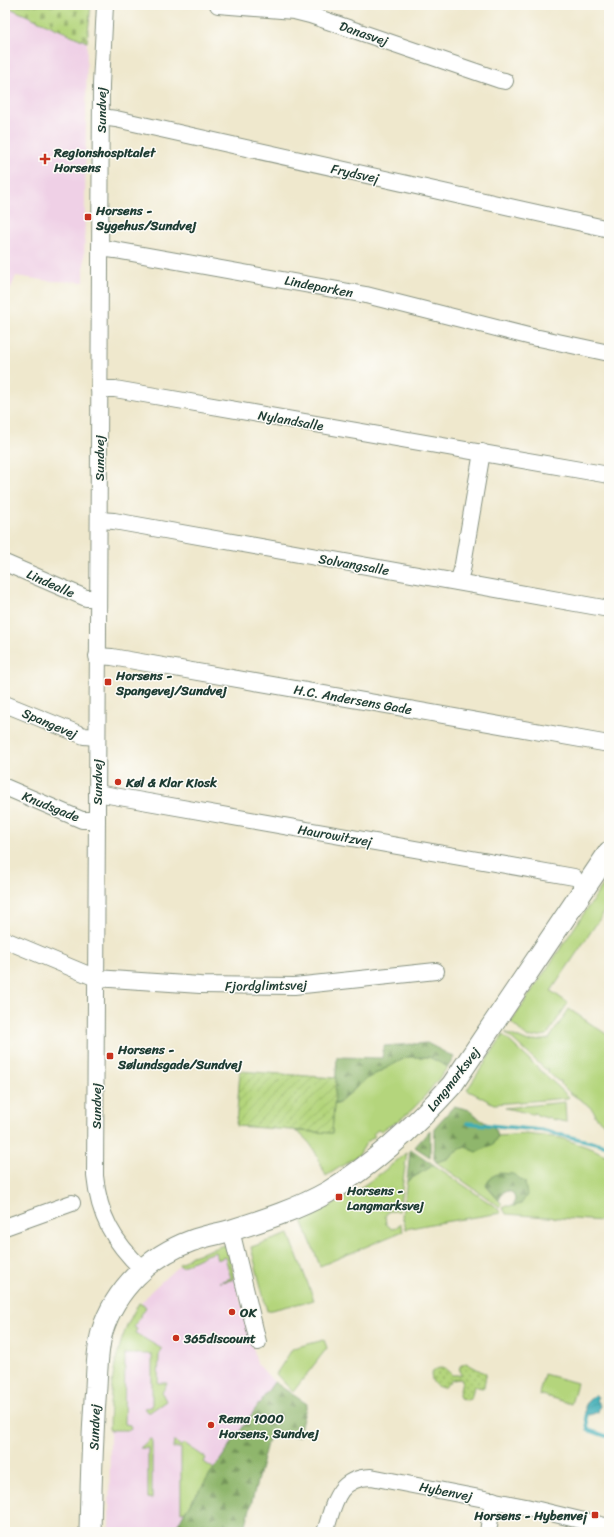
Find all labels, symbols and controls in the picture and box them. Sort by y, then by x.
street label: Danasvej [336,14,392,53]
street label: Sundvej [90,86,113,133]
place label: Regionshospitalet Horsens [53,141,156,179]
marker: Regionshospitalet Horsens [39,153,51,165]
street label: Frydsvej [329,157,382,190]
place label: Horsens - Sygehus/Sundvej [95,199,197,237]
marker: Horsens - Sygehus/Sundvej [83,212,93,222]
street label: Lindeparken [283,269,355,304]
street label: Nylandsalle [256,403,325,438]
street label: Sundvej [88,434,111,481]
street label: Solvangsalle [317,547,391,582]
street label: Lindealle [23,563,79,604]
place label: Horsens - Spangevej/Sundvej [115,664,228,702]
marker: Horsens - Spangevej/Sundvej [103,677,113,687]
street label: H.C. Andersens Gade [292,678,414,721]
street label: Spangevej [18,701,82,746]
street label: Sundvej [86,758,109,805]
place label: Køl & Klar Kiosk [125,771,218,794]
marker: Køl & Klar Kiosk [113,777,123,787]
street label: Knudsgade [19,785,83,828]
street label: Haurowitzvej [296,818,375,854]
street label: Fjordglimtsvej [225,973,308,998]
place label: Horsens - Sølundsgade/Sundvej [117,1038,243,1076]
street label: Langmarksvej [421,1041,487,1117]
marker: Horsens - Sølundsgade/Sundvej [105,1051,115,1061]
street label: Sundvej [85,1082,108,1129]
place label: Horsens - Langmarksvej [346,1179,424,1217]
marker: Horsens - Langmarksvej [334,1192,344,1202]
place label: OK [239,1301,257,1324]
marker: OK [227,1307,237,1317]
place label: 365discount [183,1327,256,1350]
marker: 365discount [171,1333,181,1343]
street label: Sundvej [82,1403,107,1450]
place label: Rema 1000 Horsens, Sundvej [218,1407,319,1445]
marker: Rema 1000 Horsens, Sundvej [206,1420,216,1430]
street label: Hybenvej [417,1475,475,1508]
place label: Horsens - Hybenvej [473,1504,588,1527]
marker: Horsens - Hybenvej [590,1510,600,1520]

